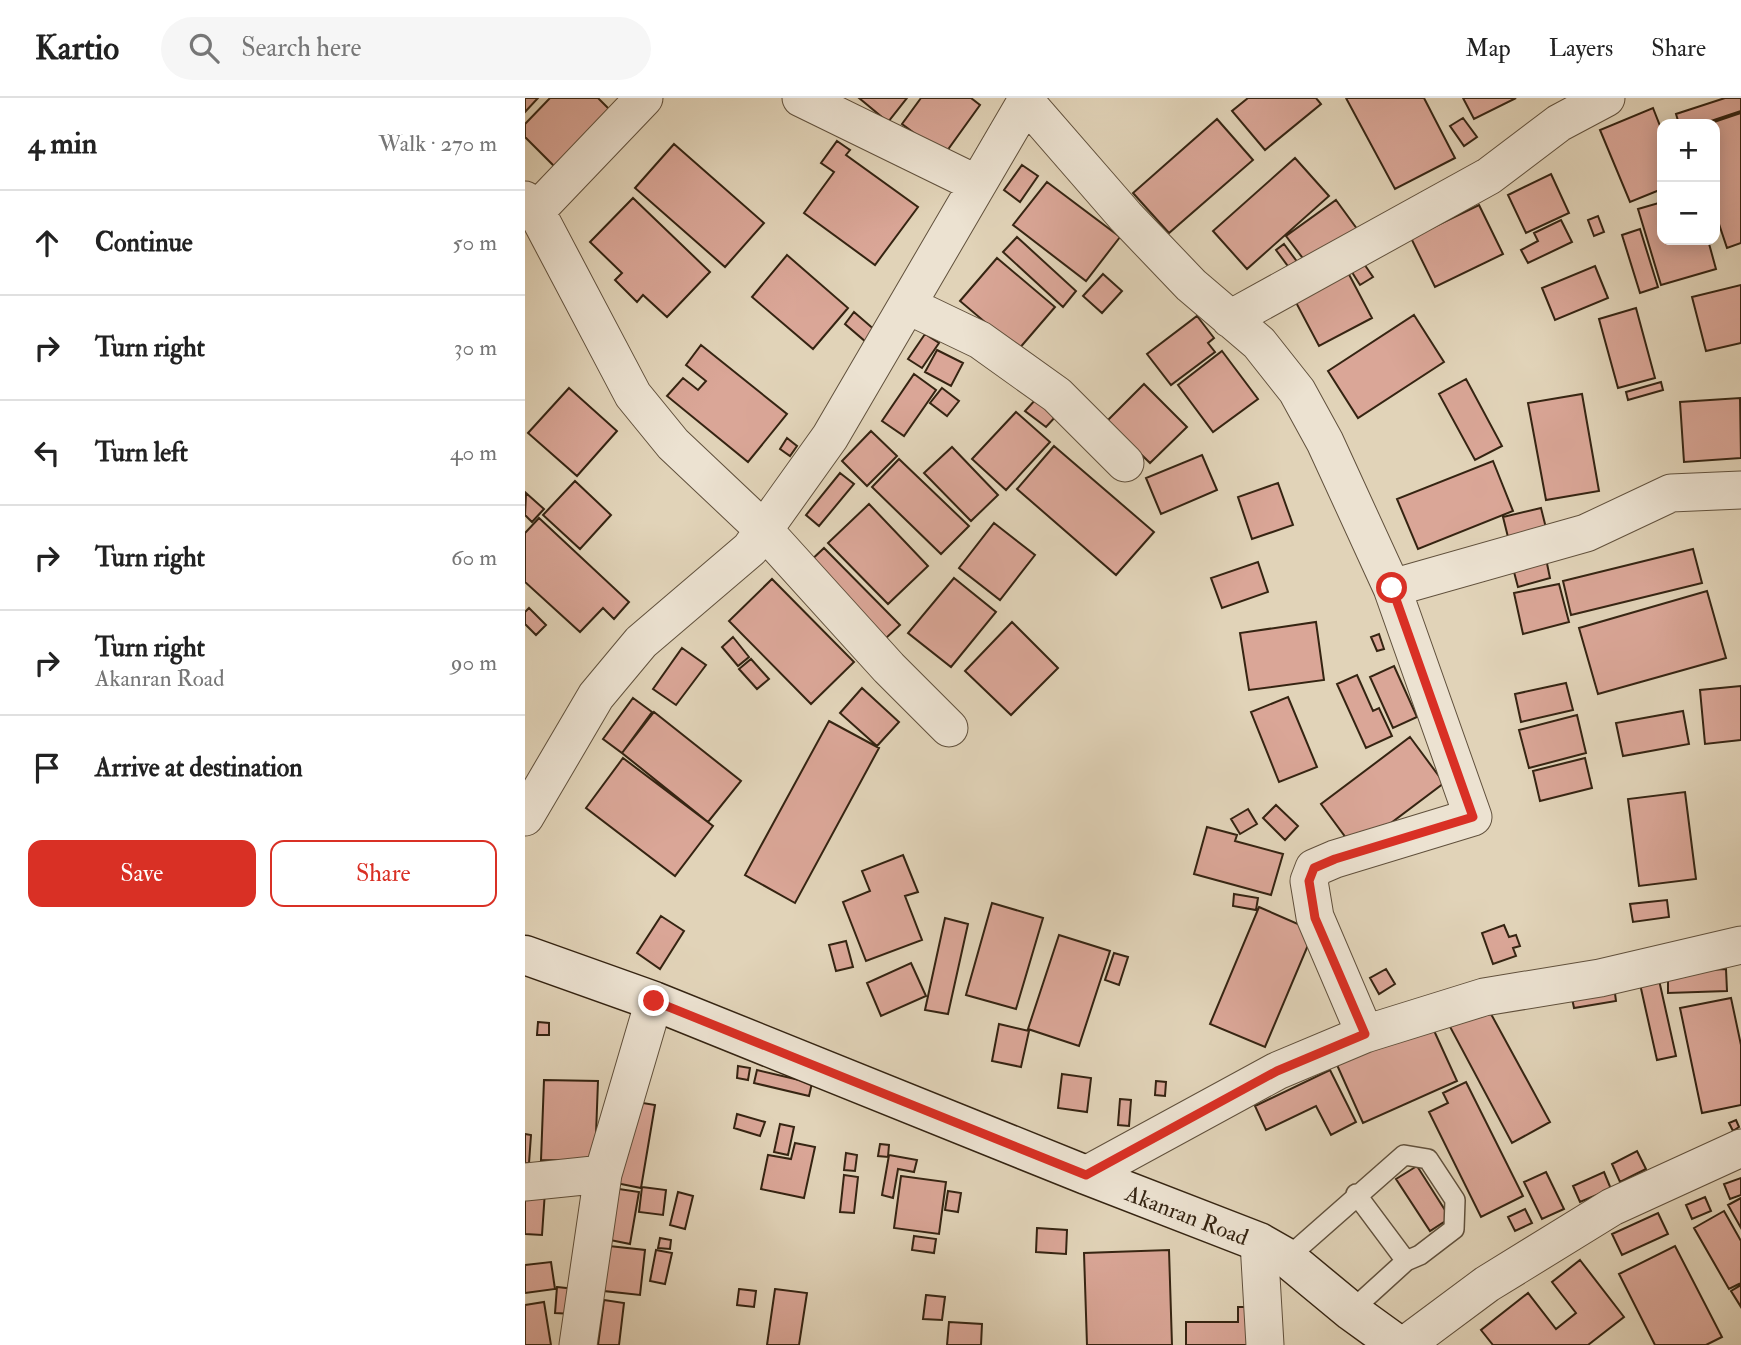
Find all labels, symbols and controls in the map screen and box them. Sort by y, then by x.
search box [161,17,651,80]
text: Kartio [35,28,119,69]
icon: search [185,29,223,67]
text: Search here [241,32,361,64]
text: Map [1466,33,1511,64]
text: Layers [1549,33,1613,64]
text: Share [1651,33,1706,64]
map controls [1657,119,1720,245]
button: + [1657,119,1720,182]
text: 4 min [28,125,97,162]
text: Walk · 270 m [378,129,497,158]
button: − [1657,182,1720,245]
icon: ahead [28,224,66,262]
text: Continue [95,227,193,259]
text: 50 m [453,228,497,257]
icon: right [28,329,66,367]
text: Turn right [95,332,205,364]
text: 30 m [454,333,497,362]
icon: left [28,434,66,472]
text: Turn left [95,437,188,469]
text: 40 m [450,438,497,467]
icon: right [28,539,66,577]
text: Turn right [95,542,205,574]
text: 60 m [451,543,497,572]
route start [1376,572,1407,603]
text: Turn right [95,632,205,664]
icon: right [28,644,66,682]
text: 90 m [451,648,497,677]
text: Akanran Road [95,664,225,693]
icon: arrive [28,749,66,787]
text: Arrive at destination [95,752,303,784]
button: Save [28,840,256,907]
button: Share [270,840,497,907]
route end [638,985,669,1016]
street label: Akanran Road [1120,1178,1252,1252]

